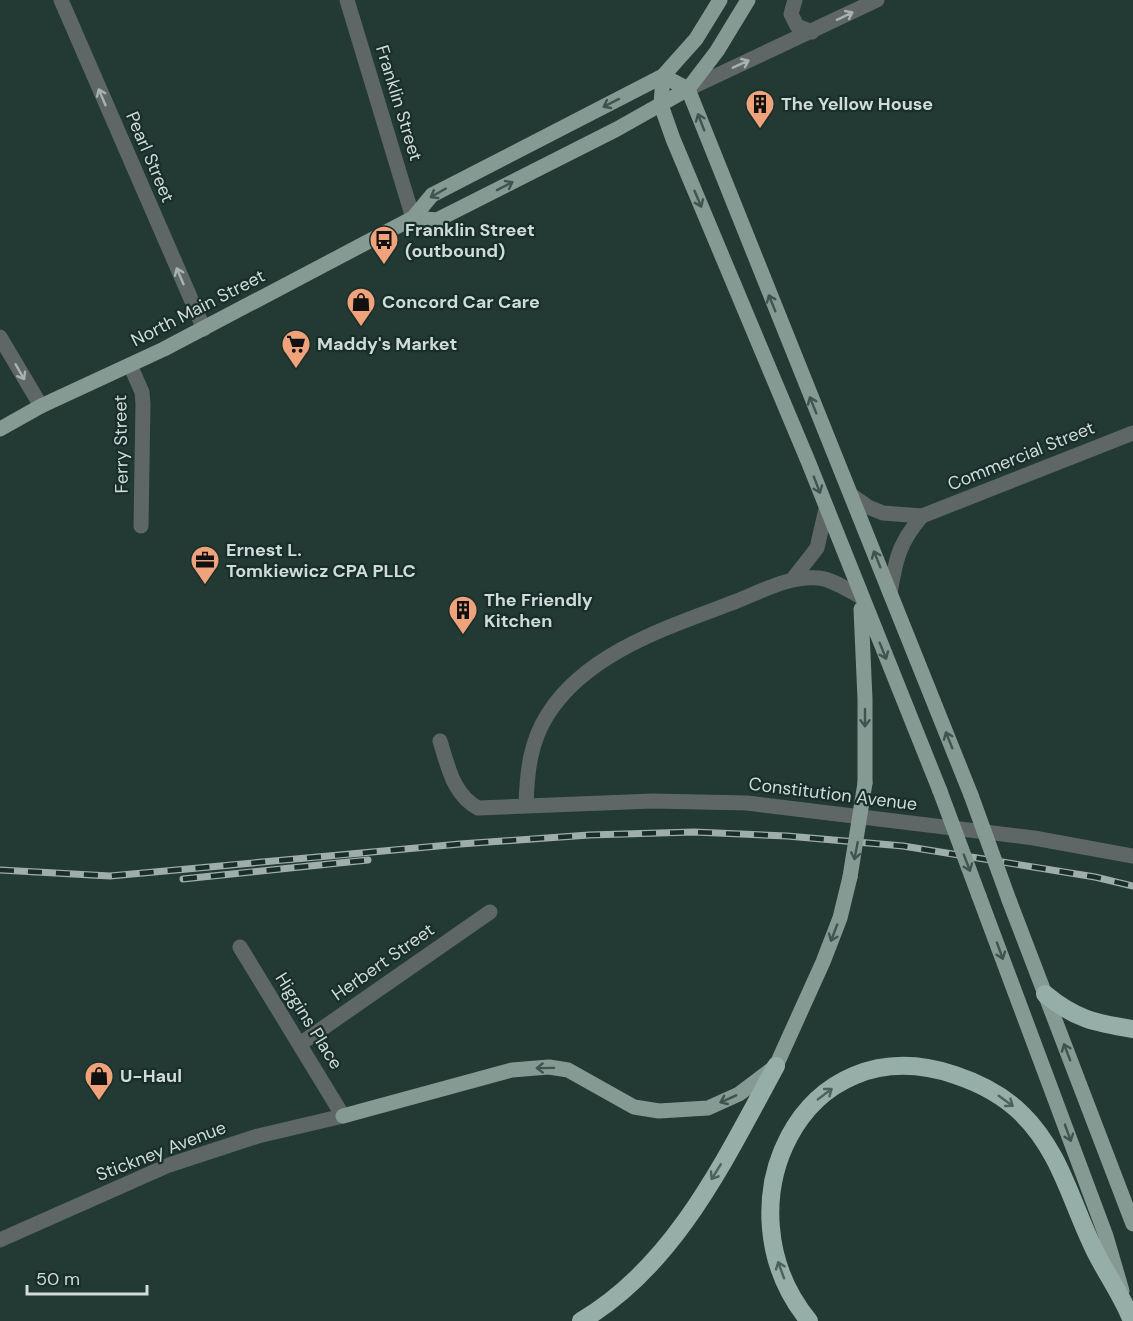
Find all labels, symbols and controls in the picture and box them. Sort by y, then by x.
one-way arrow [835,10,853,21]
street label: Franklin Street [370,42,428,164]
one-way arrow [731,58,750,69]
one-way arrow [96,88,108,106]
building icon: The Yellow House [744,88,776,130]
place label: The Yellow House [781,92,933,116]
one-way arrow [603,98,621,110]
street label: Pearl Street [120,108,180,206]
one-way arrow [695,113,706,131]
one-way arrow [496,180,514,191]
one-way arrow [430,187,447,199]
one-way arrow [693,189,704,208]
place label: Franklin Street (outbound) [405,218,535,263]
bus stop icon: Franklin Street (outbound) [368,224,400,266]
street label: North Main Street [127,264,269,352]
one-way arrow [174,267,185,285]
shop icon: Concord Car Care [345,286,377,328]
place label: Concord Car Care [382,290,540,314]
one-way arrow [766,294,777,313]
supermarket icon: Maddy's Market [280,328,312,370]
place label: Maddy's Market [317,332,457,356]
one-way arrow [15,363,27,380]
street label: Ferry Street [108,394,134,494]
one-way arrow [807,397,818,415]
street label: Commercial Street [944,416,1098,496]
one-way arrow [812,475,823,494]
place label: Ernest L. Tomkiewicz CPA PLLC [226,538,416,583]
office icon: Ernest L. Tomkiewicz CPA PLLC [189,544,221,586]
one-way arrow [871,551,882,569]
place label: The Friendly Kitchen [484,588,593,633]
building icon: The Friendly Kitchen [447,594,479,636]
one-way arrow [878,641,889,660]
one-way arrow [859,708,871,728]
one-way arrow [943,732,954,750]
street label: Constitution Avenue [747,772,919,816]
one-way arrow [850,841,861,860]
one-way arrow [962,853,973,872]
street label: Herbert Street [327,918,439,1006]
one-way arrow [828,923,839,942]
one-way arrow [995,941,1006,960]
street label: Higgins Place [270,968,348,1074]
one-way arrow [1061,1043,1072,1061]
shop icon: U-Haul [83,1060,115,1102]
one-way arrow [536,1062,556,1074]
place label: U-Haul [120,1064,182,1088]
one-way arrow [816,1088,832,1101]
one-way arrow [719,1094,738,1105]
one-way arrow [998,1095,1014,1108]
street label: Stickney Avenue [93,1115,229,1187]
one-way arrow [1063,1124,1074,1142]
one-way arrow [710,1163,722,1180]
scale bar [27,1258,147,1296]
one-way arrow [775,1261,786,1280]
text: 50 m [36,1267,80,1291]

